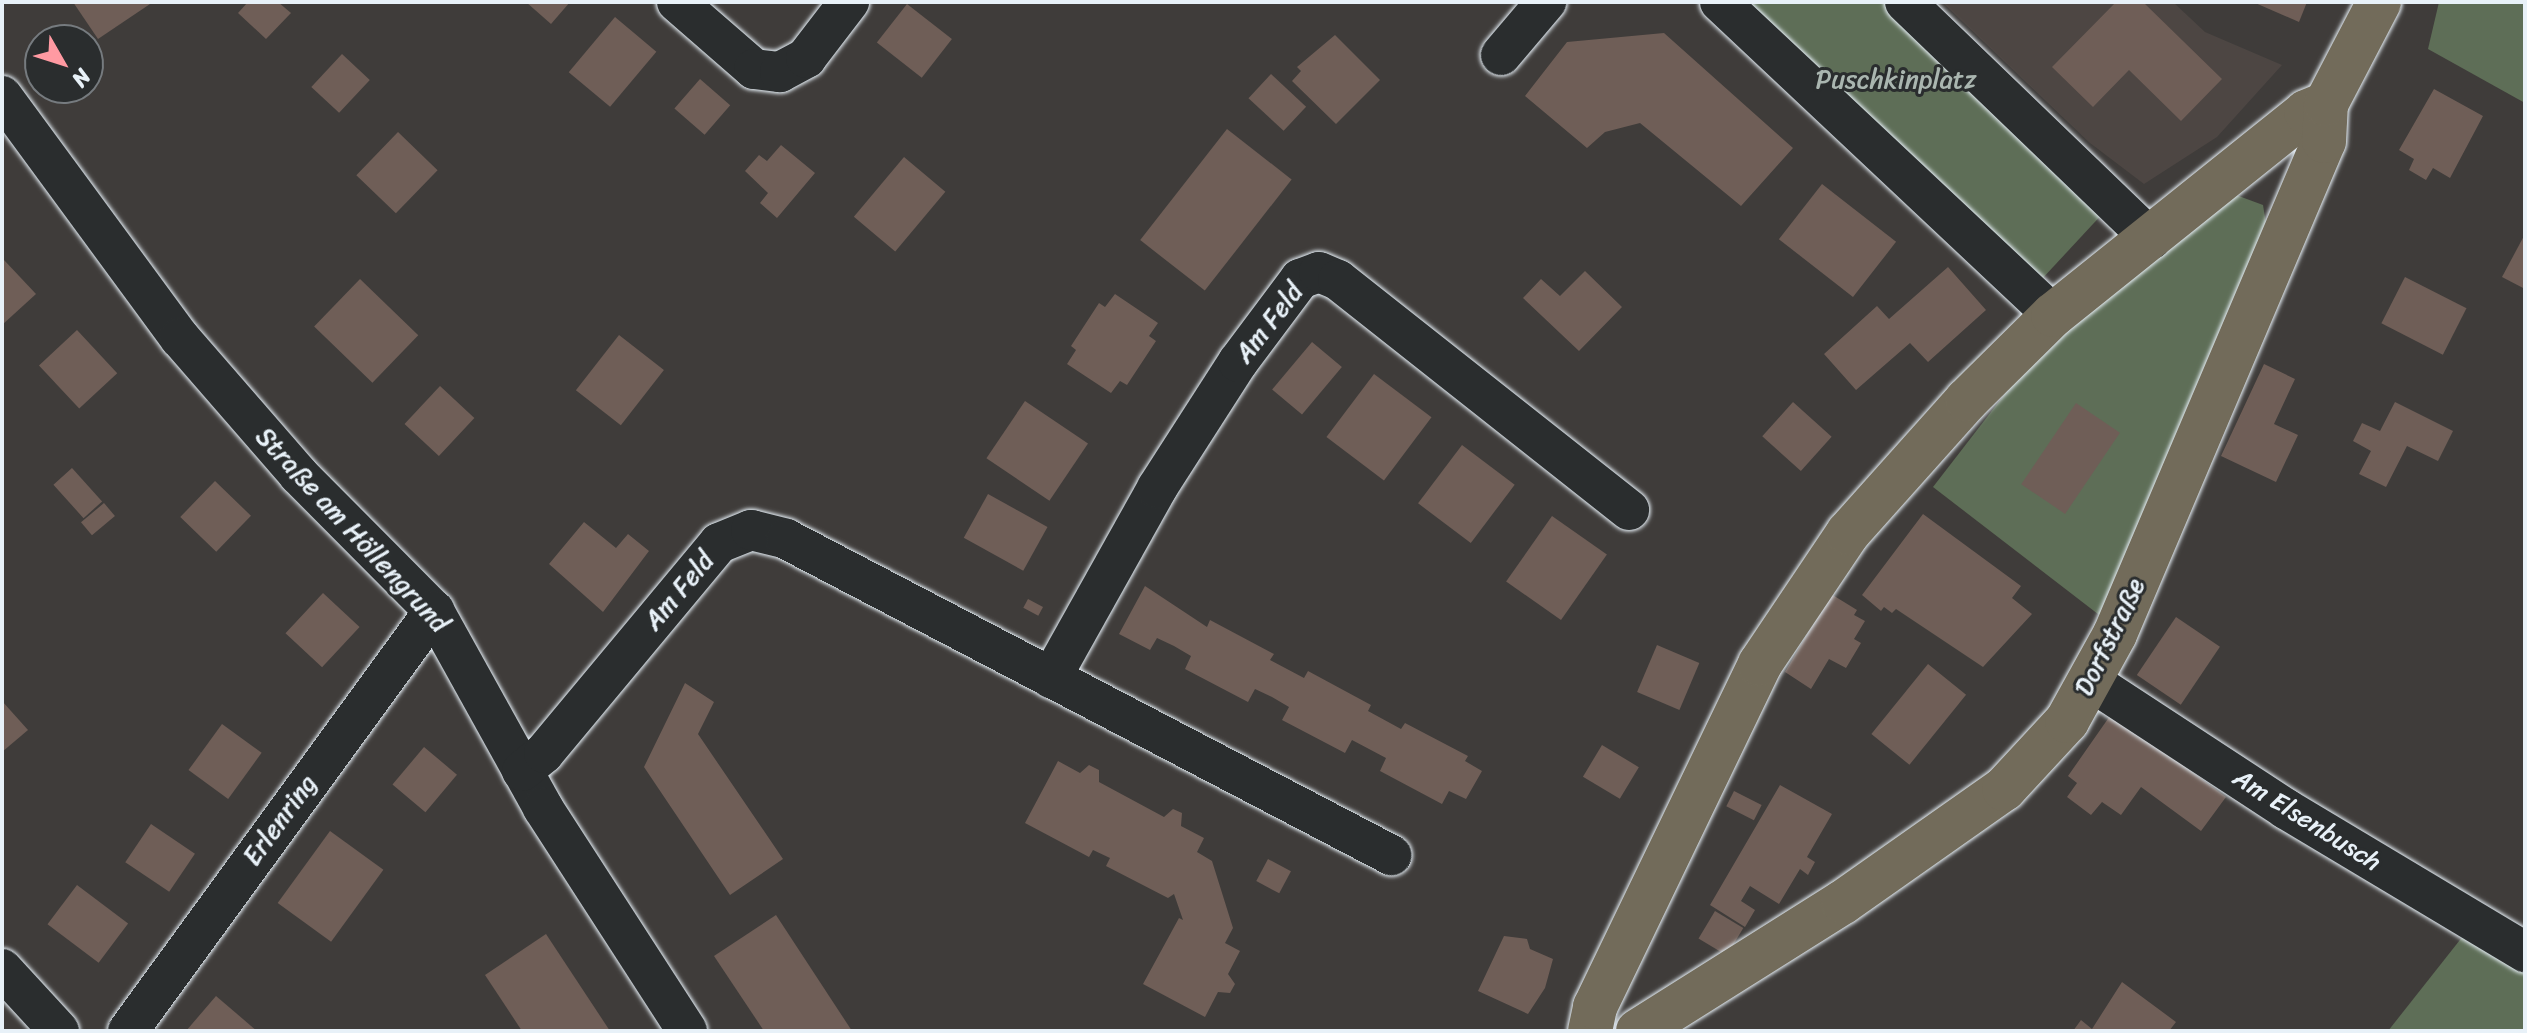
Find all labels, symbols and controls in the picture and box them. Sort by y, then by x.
north arrow [24,24,104,104]
text: N [62,60,101,96]
park label: Puschkinplatz [1815,64,1977,96]
street label: Am Feld [1228,277,1310,369]
street label: Straße am Höllengrund [249,421,455,639]
street label: Am Feld [637,546,721,636]
street label: Dorfstraße [2068,573,2152,701]
street label: Am Elsenbusch [2226,761,2388,879]
street label: Erlenring [237,768,323,872]

